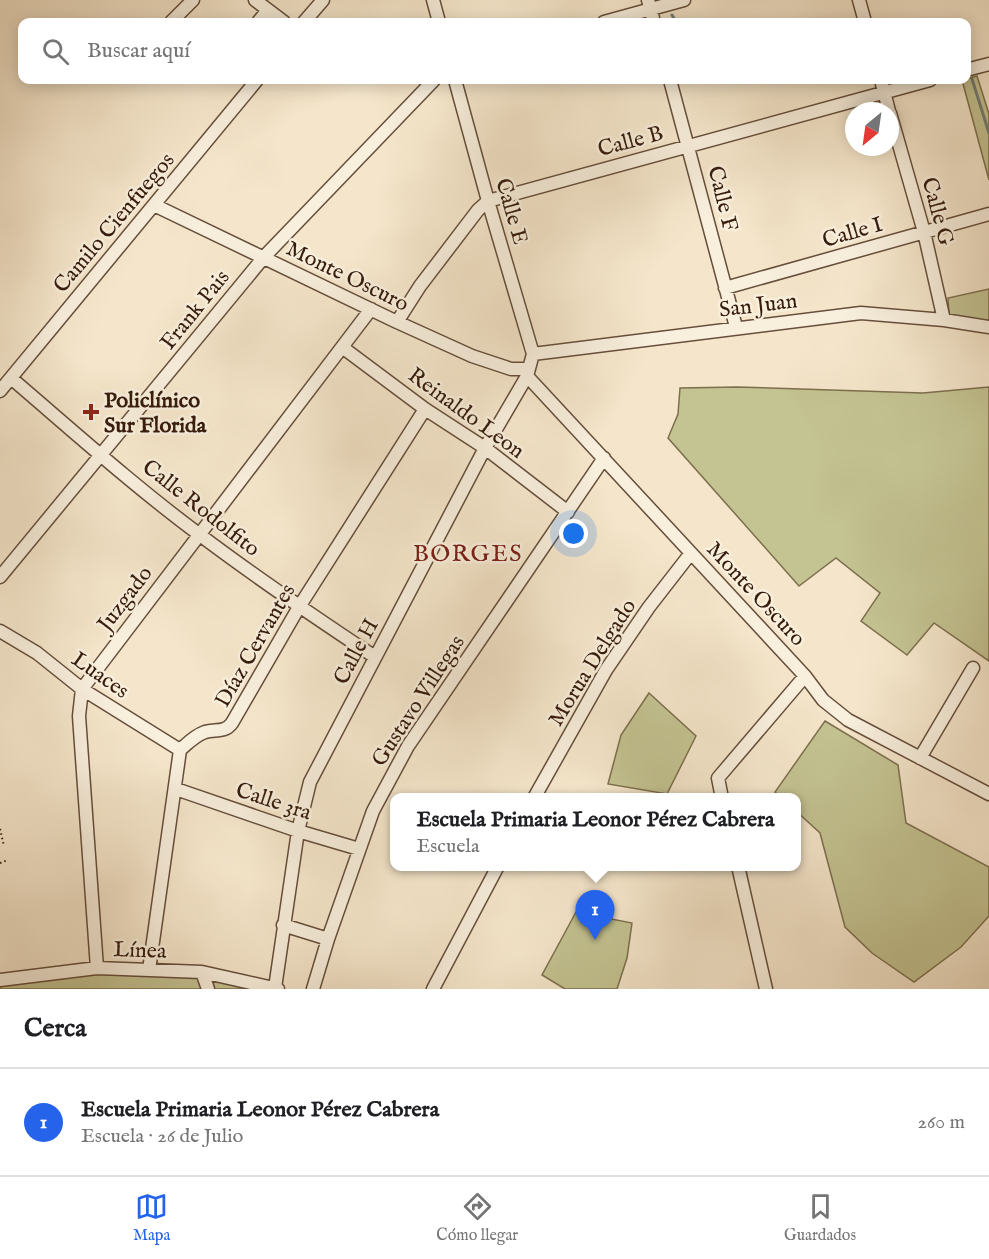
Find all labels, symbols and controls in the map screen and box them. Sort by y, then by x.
search box [18,18,971,84]
icon: search [39,35,72,68]
text: Buscar aquí [87,37,190,65]
north arrow [845,102,899,156]
street label: Calle B [595,120,666,164]
street label: Camilo Cienfuegos [48,147,181,299]
street label: Calle F [700,163,744,234]
street label: Calle G [915,174,960,249]
street label: Calle E [488,175,534,248]
street label: Calle I [819,211,886,255]
street label: Monte Oscuro [281,235,413,319]
street label: Frank Pais [155,264,236,356]
street label: San Juan [718,287,799,325]
street label: Reinaldo Leon [402,362,530,466]
place label: Policlínico Sur Florida [104,387,207,440]
marker: Policlínico Sur Florida [82,403,100,421]
street label: Calle Rodolfito [136,454,266,563]
your location [559,519,588,548]
street label: Monte Oscuro [700,536,811,653]
district label: BORGES [413,539,523,570]
street label: Juzgado [90,561,159,640]
street label: Díaz Cervantes [209,579,302,713]
street label: Morua Delgado [542,594,643,732]
street label: Calle H [328,614,386,690]
street label: Gustavo Villegas [366,630,472,772]
street label: Luaces [66,646,134,705]
street label: Calle 3ra [232,777,315,827]
popup [390,793,801,871]
text: Escuela Primaria Leonor Pérez Cabrera [416,806,775,834]
text: Escuela [416,834,480,859]
pin: 1 [576,890,614,940]
street label: Línea [113,936,167,966]
text: Cerca [24,1012,86,1045]
text: Escuela Primaria Leonor Pérez Cabrera [81,1096,439,1124]
text: 1 [40,1110,47,1135]
text: 260 m [918,1110,965,1135]
text: Escuela · 26 de Julio [81,1124,243,1149]
tab: Mapa [133,1190,170,1246]
tab: Cómo llegar [436,1190,518,1246]
tab: Guardados [784,1190,856,1246]

